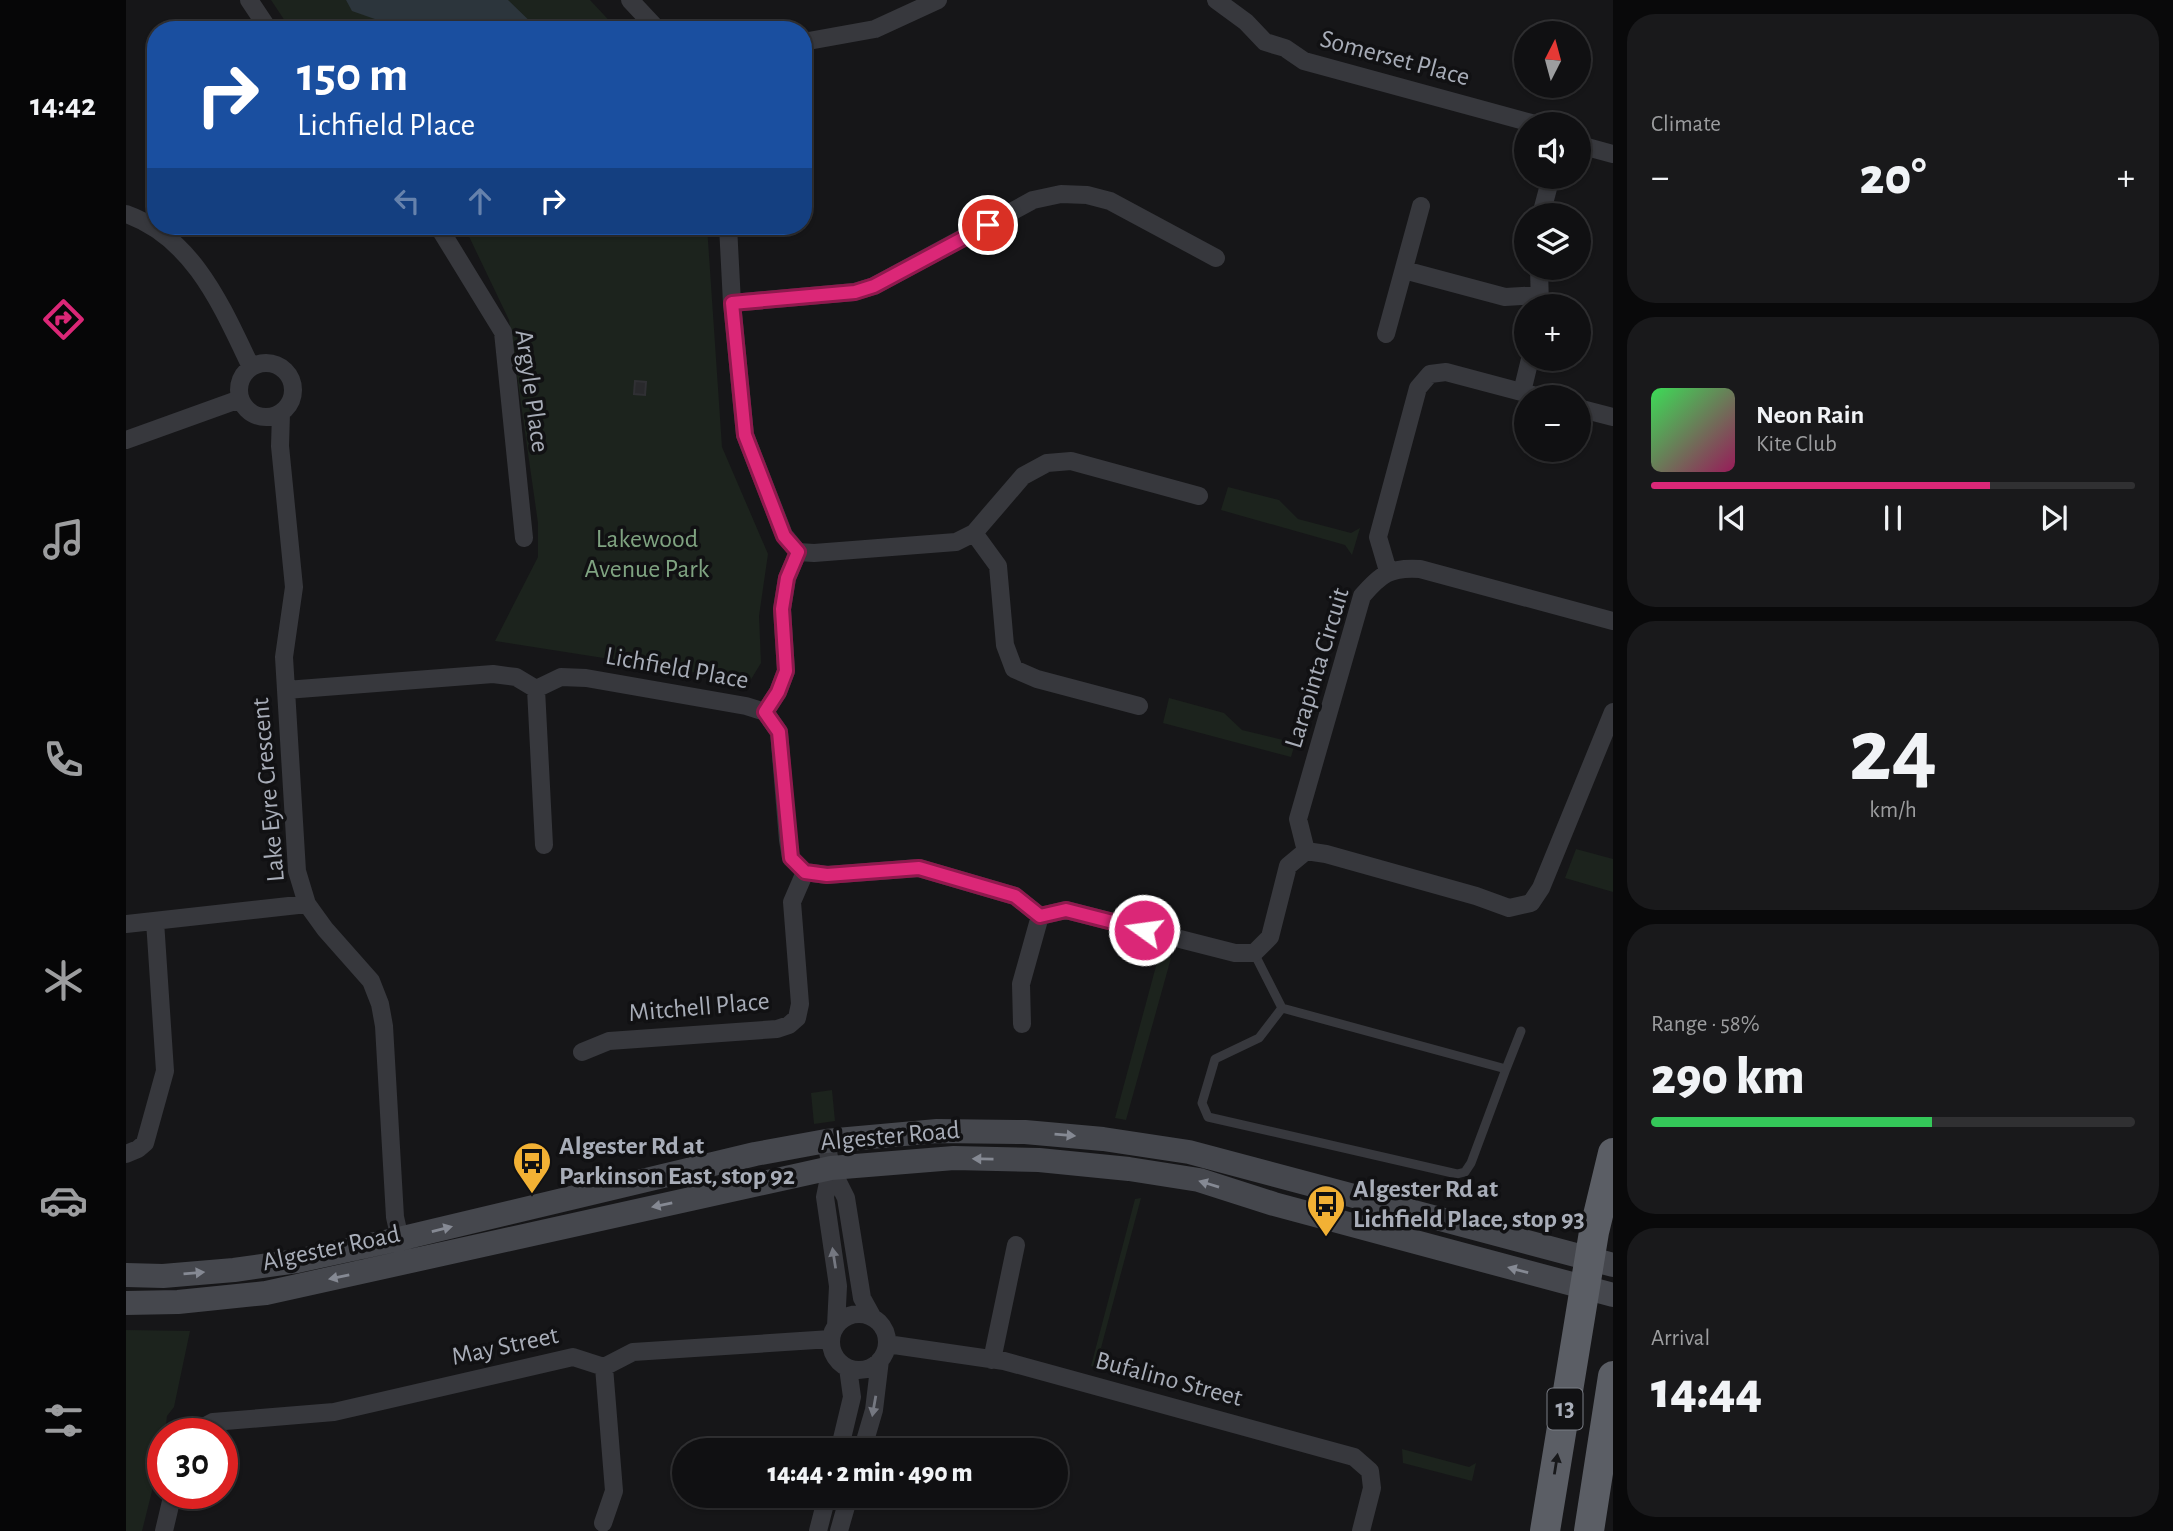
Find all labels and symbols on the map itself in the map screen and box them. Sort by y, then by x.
north arrow [1514,21,1591,98]
street label: Somerset Place [1317,26,1473,90]
pin [958,195,1018,255]
street label: Argyle Place [511,328,553,454]
park label: Lakewood Avenue Park [585,526,710,582]
street label: Larapinta Circuit [1280,585,1354,751]
street label: Lichfield Place [603,643,751,693]
street label: Lake Eyre Crescent [247,697,289,883]
position arrow [1107,893,1181,967]
street label: Mitchell Place [627,988,771,1026]
street label: Algester Road [819,1117,961,1155]
one-way arrow [1054,1130,1076,1141]
place label: Algester Rd at Parkinson East, stop 92 [559,1133,795,1189]
bus stop icon: Algester Rd at Parkinson East, stop 92 [511,1140,553,1195]
one-way arrow [972,1153,994,1164]
place label: Algester Rd at Lichfield Place, stop 93 [1353,1176,1585,1232]
one-way arrow [1198,1178,1219,1188]
bus stop icon: Algester Rd at Lichfield Place, stop 93 [1305,1183,1347,1238]
one-way arrow [651,1200,673,1211]
street label: Algester Road [260,1221,402,1275]
one-way arrow [431,1223,453,1234]
one-way arrow [828,1247,839,1269]
one-way arrow [1507,1264,1529,1275]
one-way arrow [183,1267,205,1278]
one-way arrow [328,1272,350,1283]
street label: May Street [449,1322,561,1370]
street label: Bufalino Street [1093,1347,1245,1411]
road number: 13 [1548,1388,1582,1429]
one-way arrow [868,1395,879,1417]
speed limit sign: 30 [147,1418,238,1509]
one-way arrow [1551,1453,1562,1475]

